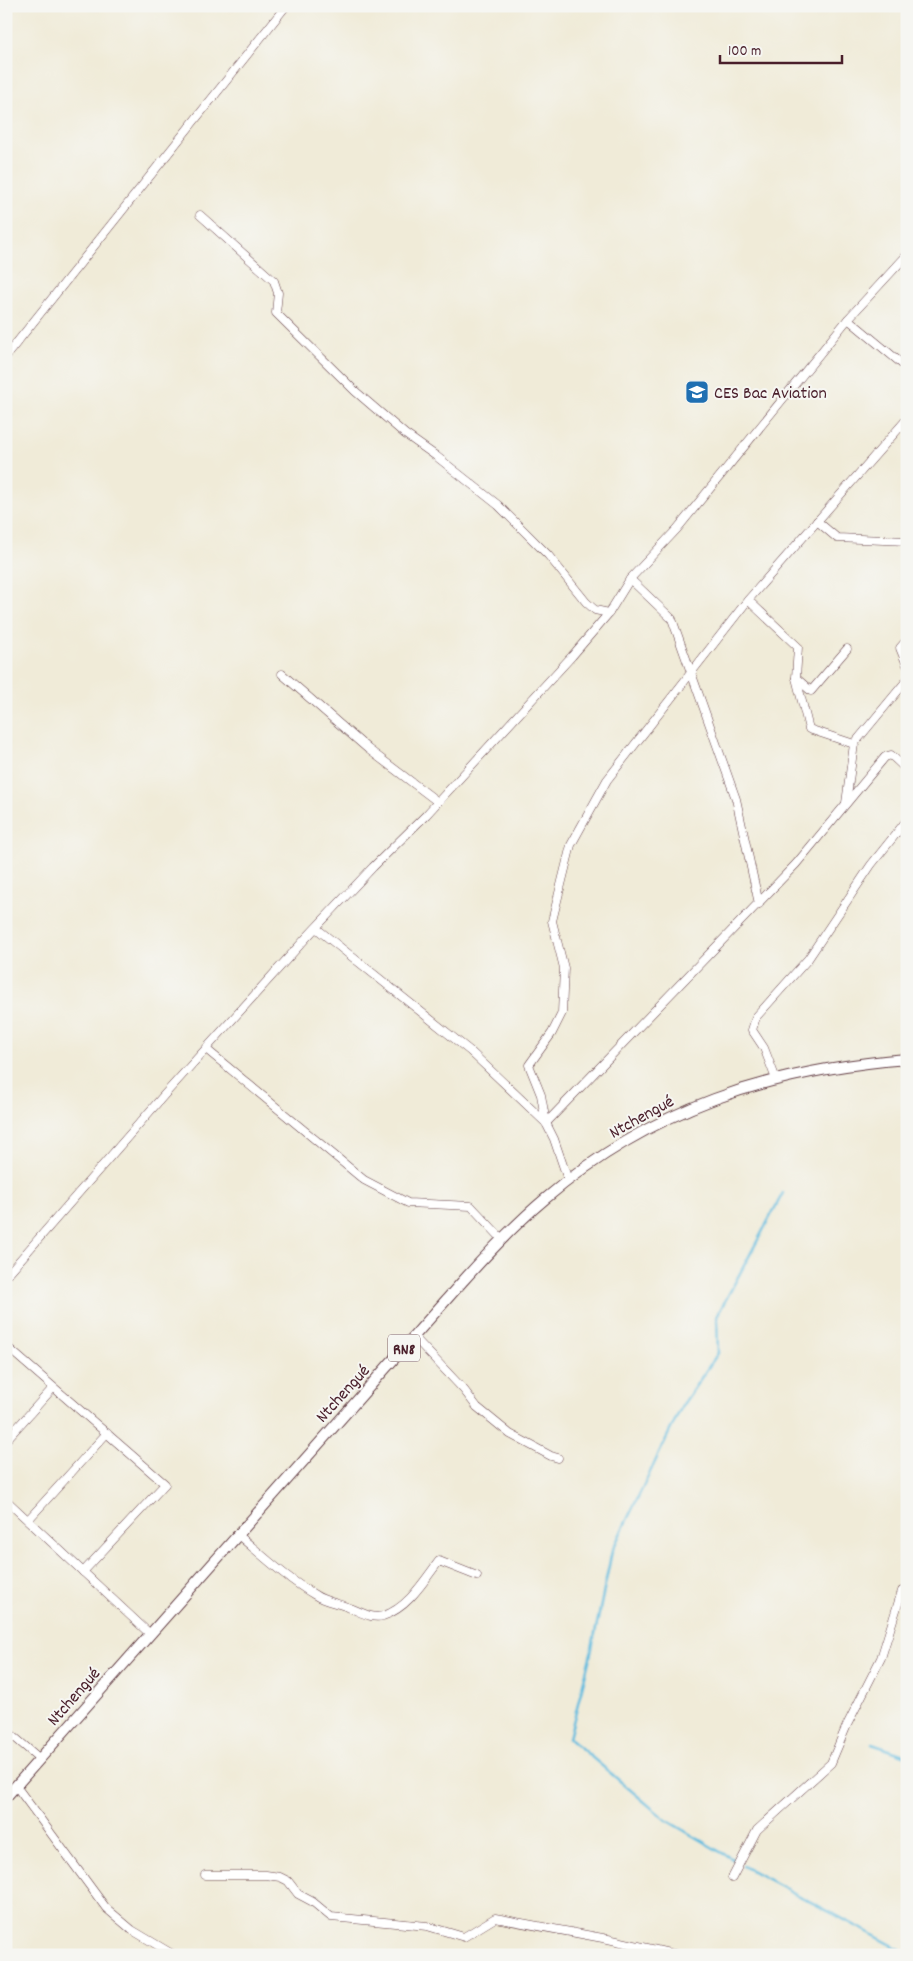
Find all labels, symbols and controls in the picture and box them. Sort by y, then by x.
scale bar [720,32,843,64]
text: 100 m [728,41,761,63]
school or university icon: CES Bac Aviation [684,379,710,405]
place label: CES Bac Aviation [714,382,827,407]
street label: Ntchengué [605,1090,679,1146]
road number: RN8 [388,1335,420,1362]
street label: Ntchengué [311,1360,377,1429]
street label: Ntchengué [42,1663,108,1733]

